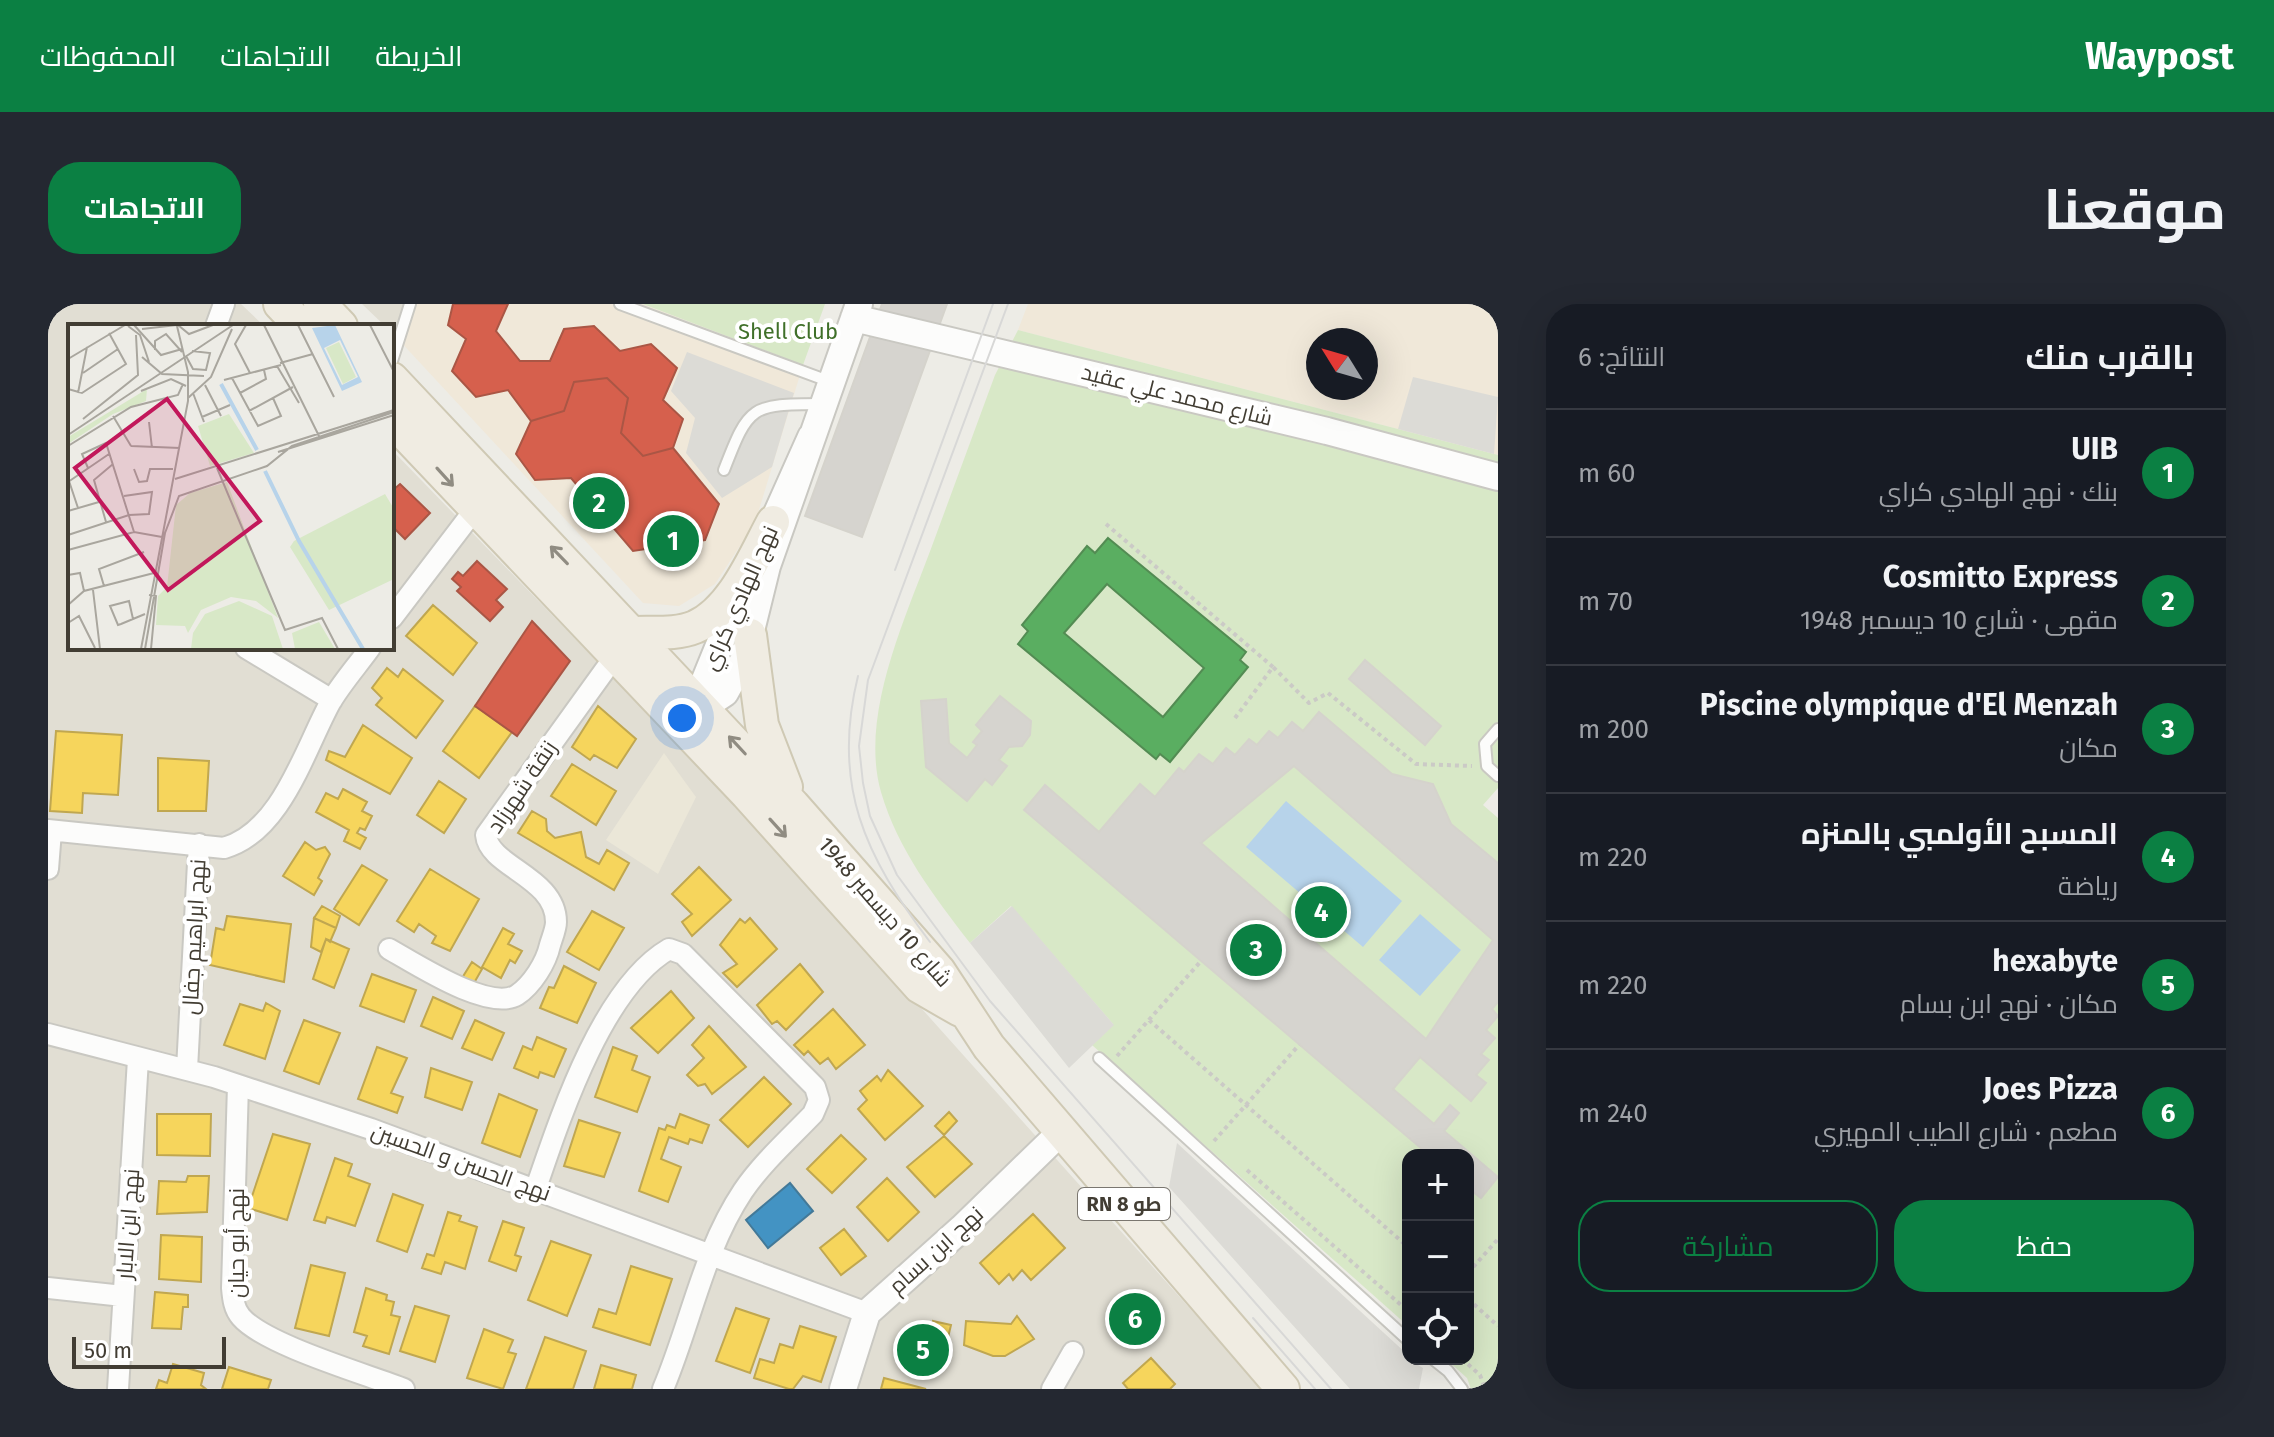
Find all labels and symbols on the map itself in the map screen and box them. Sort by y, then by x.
park label: Shell Club [738,318,838,345]
inset map [68,324,394,650]
north arrow [1306,328,1378,400]
street label: شارع محمد علي عقيد [1078,358,1275,435]
one-way arrow [436,467,455,487]
pin: 2 [573,473,625,533]
pin: 1 [647,511,699,571]
street label: نهج الهادي كراي [696,522,787,676]
one-way arrow [549,545,568,565]
your location [662,698,702,738]
one-way arrow [727,735,746,755]
street label: زنقة شهرزاد [481,736,563,838]
one-way arrow [768,818,786,838]
street label: شارع 10 ديسمبر 1948 [812,831,957,993]
street label: نهج ابراهيم جفال [176,858,214,1016]
pin: 4 [1295,882,1347,942]
pin: 3 [1230,920,1282,980]
street label: نهج الحسن و الحسين [367,1117,554,1208]
street label: نهج ابن الابار [111,1168,146,1283]
street label: نهج أبو حيان [223,1188,251,1298]
road number: RN 8 طو [1078,1188,1170,1220]
street label: نهج ابن بسام [883,1200,990,1301]
pin: 6 [1109,1289,1161,1349]
pin: 5 [897,1320,949,1380]
scale bar [72,1333,226,1369]

